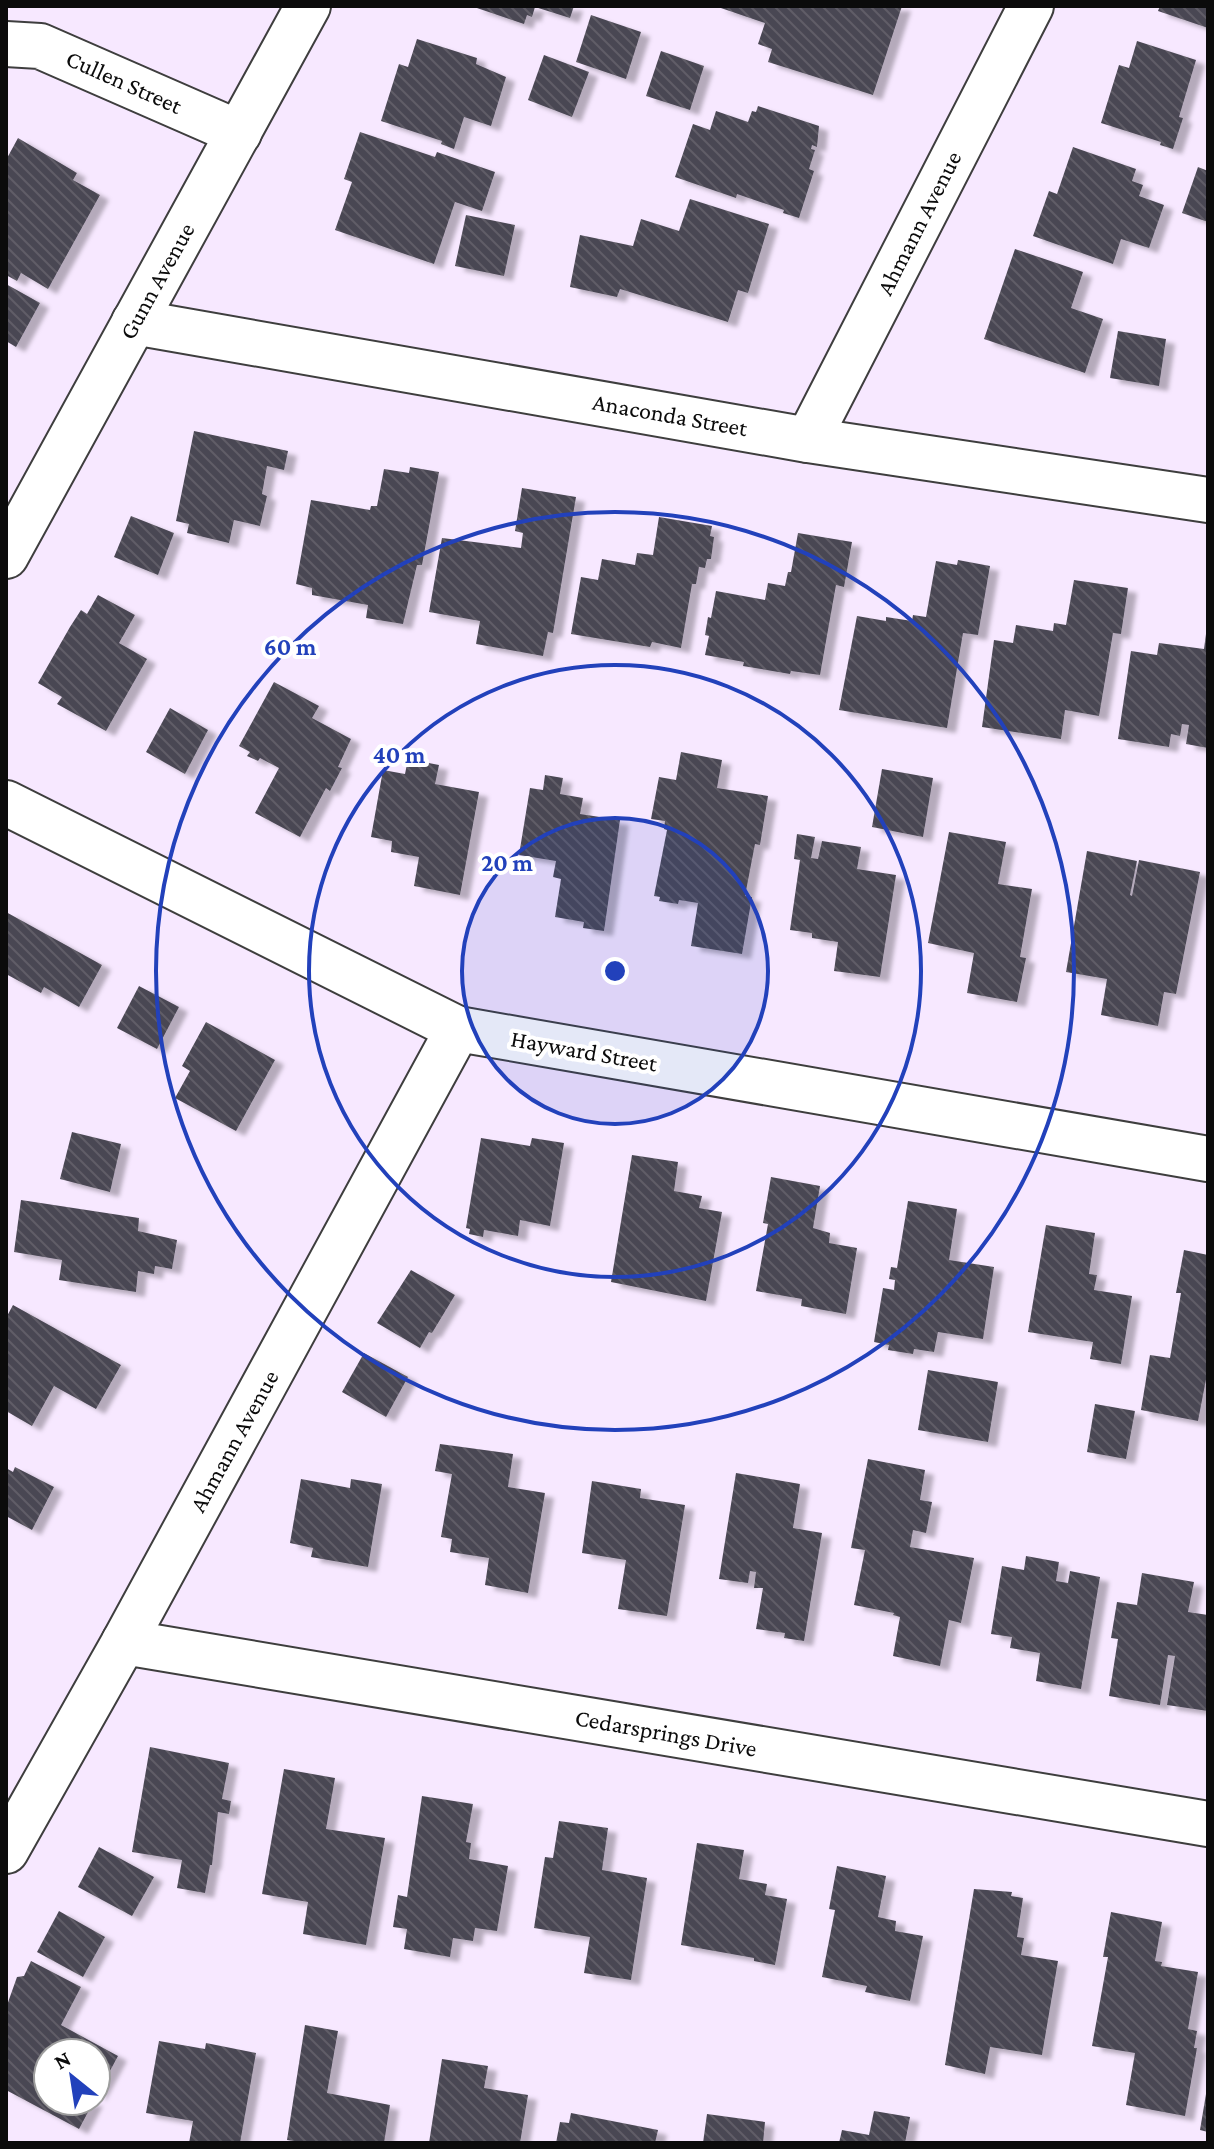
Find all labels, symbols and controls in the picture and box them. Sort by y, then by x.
street label: Cullen Street [62,44,187,119]
street label: Ahmann Avenue [871,146,966,299]
street label: Gunn Avenue [114,218,200,344]
street label: Anaconda Street [591,388,751,442]
text: 60 m [264,633,317,660]
text: 40 m [373,741,426,768]
text: 20 m [481,849,534,876]
centre of rings [601,957,629,985]
street label: Hayward Street [509,1024,660,1077]
street label: Ahmann Avenue [183,1365,284,1516]
street label: Cedarsprings Drive [573,1703,759,1762]
north arrow [32,2037,112,2117]
text: N [50,2046,75,2075]

